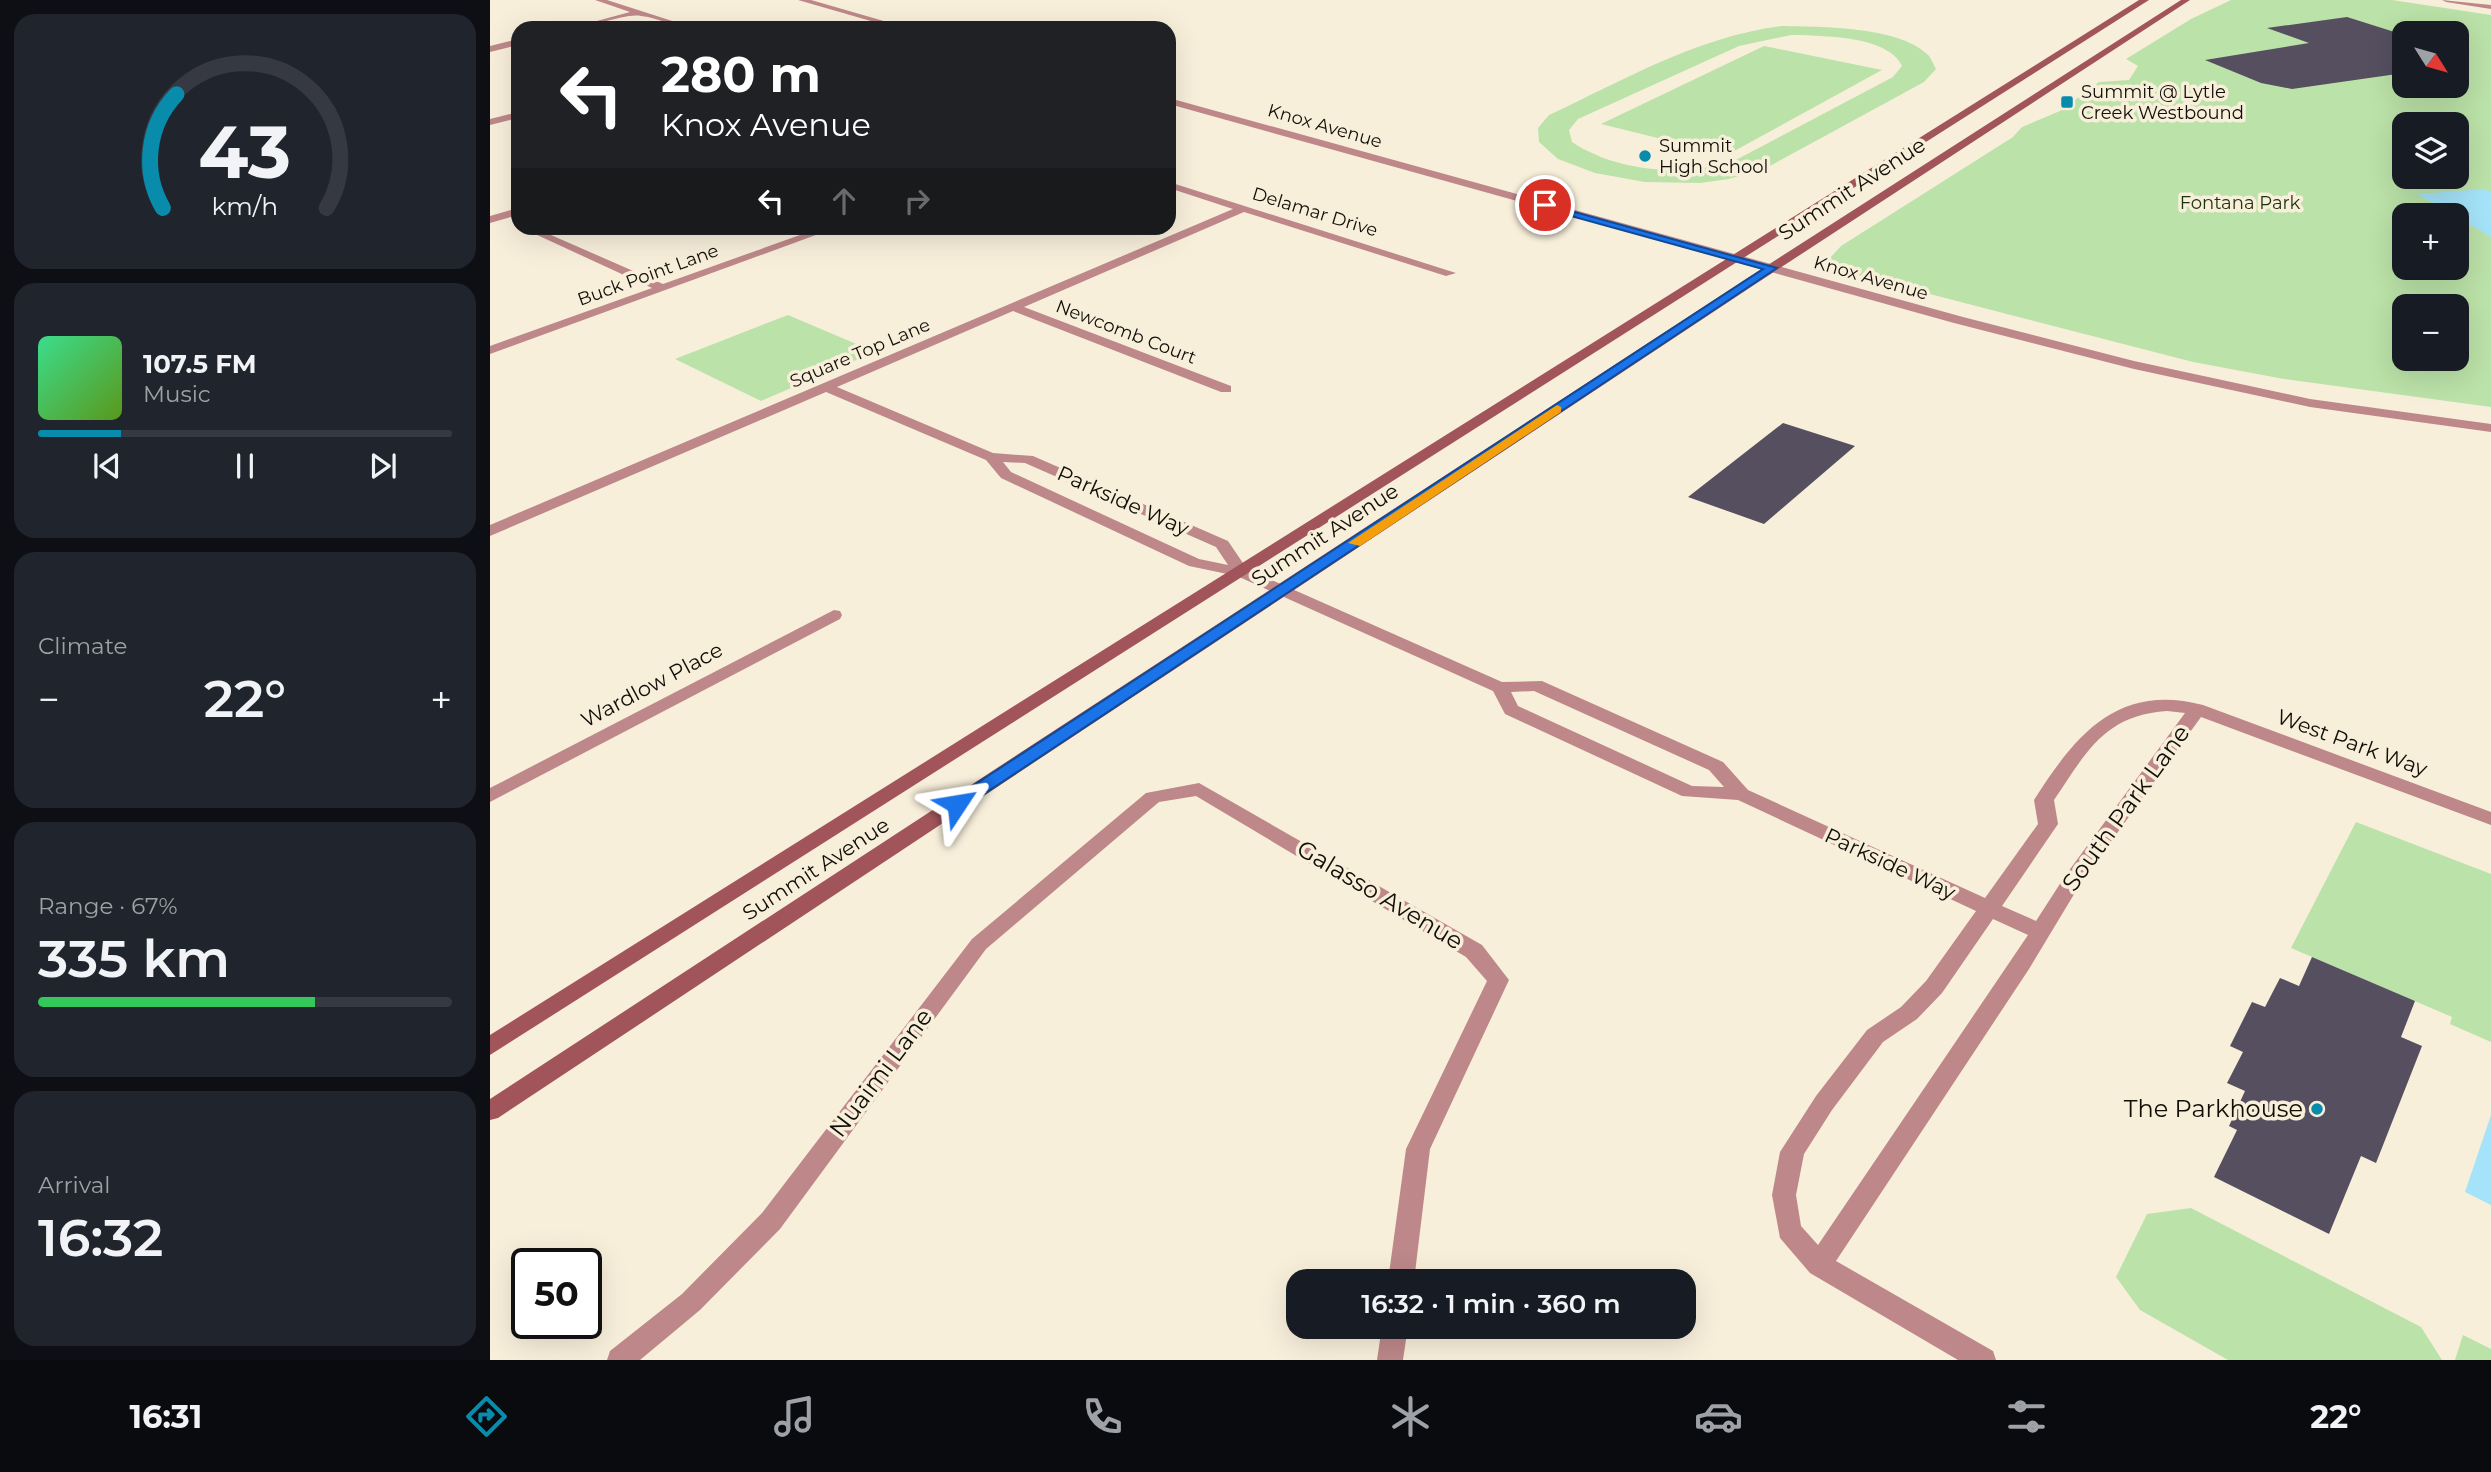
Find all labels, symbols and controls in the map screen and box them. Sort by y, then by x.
north arrow [2392,21,2469,98]
map controls [2392,21,2469,371]
text: 280 m [661,45,821,104]
icon: left [546,49,637,140]
place label: Summit @ Lytle Creek Westbound [2081,81,2244,124]
marker: Summit @ Lytle Creek Westbound [2059,94,2075,110]
street label: Knox Avenue [1265,99,1385,153]
text: Knox Avenue [661,105,871,144]
text: 43 [199,108,291,196]
button: layers [2392,112,2469,189]
street label: Summit Avenue [1773,132,1930,245]
place label: Summit High School [1659,135,1768,178]
marker: Summit High School [1637,148,1653,164]
pin [1515,175,1575,235]
icon: left [752,182,790,220]
icon: ahead [825,182,863,220]
icon: right [898,182,936,220]
street label: Delamar Drive [1250,182,1380,242]
icon: arrive [1526,186,1564,224]
text: km/h [212,190,278,220]
park label: Fontana Park [2180,192,2301,214]
button: + [2392,203,2469,280]
street label: Buck Point Lane [575,239,722,311]
street label: Knox Avenue [1811,251,1931,305]
button: − [2392,294,2469,371]
street label: Newcomb Court [1053,295,1199,369]
street label: Square Top Lane [786,313,934,393]
text: 107.5 FM [143,348,257,380]
text: Music [143,380,211,408]
icon: previous [88,447,126,485]
icon: pause [226,447,264,485]
icon: next [364,447,402,485]
street label: Parkside Way [1053,460,1193,541]
street label: Summit Avenue [1246,478,1403,591]
text: Climate [38,632,127,660]
street label: Wardlow Place [577,637,727,732]
text: 22° [204,667,286,730]
text: − [38,676,60,723]
text: + [430,676,452,723]
street label: West Park Way [2274,704,2431,782]
street label: South Park Lane [2056,719,2196,896]
position arrow [920,767,994,841]
street label: Summit Avenue [737,812,894,925]
street label: Parkside Way [1821,822,1960,905]
street label: Galasso Avenue [1292,834,1469,956]
text: Range · 67% [38,892,178,920]
text: 335 km [38,927,230,990]
street label: Nuaimi Lane [823,1003,938,1143]
place label: The Parkhouse [2124,1094,2303,1123]
marker: The Parkhouse [2309,1101,2325,1117]
text: Arrival [38,1171,111,1199]
text: 16:32 [38,1206,163,1269]
speed limit sign: 50 [511,1248,602,1339]
text: 16:32 · 1 min · 360 m [1361,1288,1621,1320]
icon: directions [462,1392,511,1441]
icon: music [770,1392,819,1441]
icon: phone [1078,1392,1127,1441]
icon: climate [1386,1392,1435,1441]
icon: car [1694,1392,1743,1441]
icon: filters [2002,1392,2051,1441]
text: 16:31 [130,1397,202,1436]
text: 22° [2310,1397,2361,1436]

